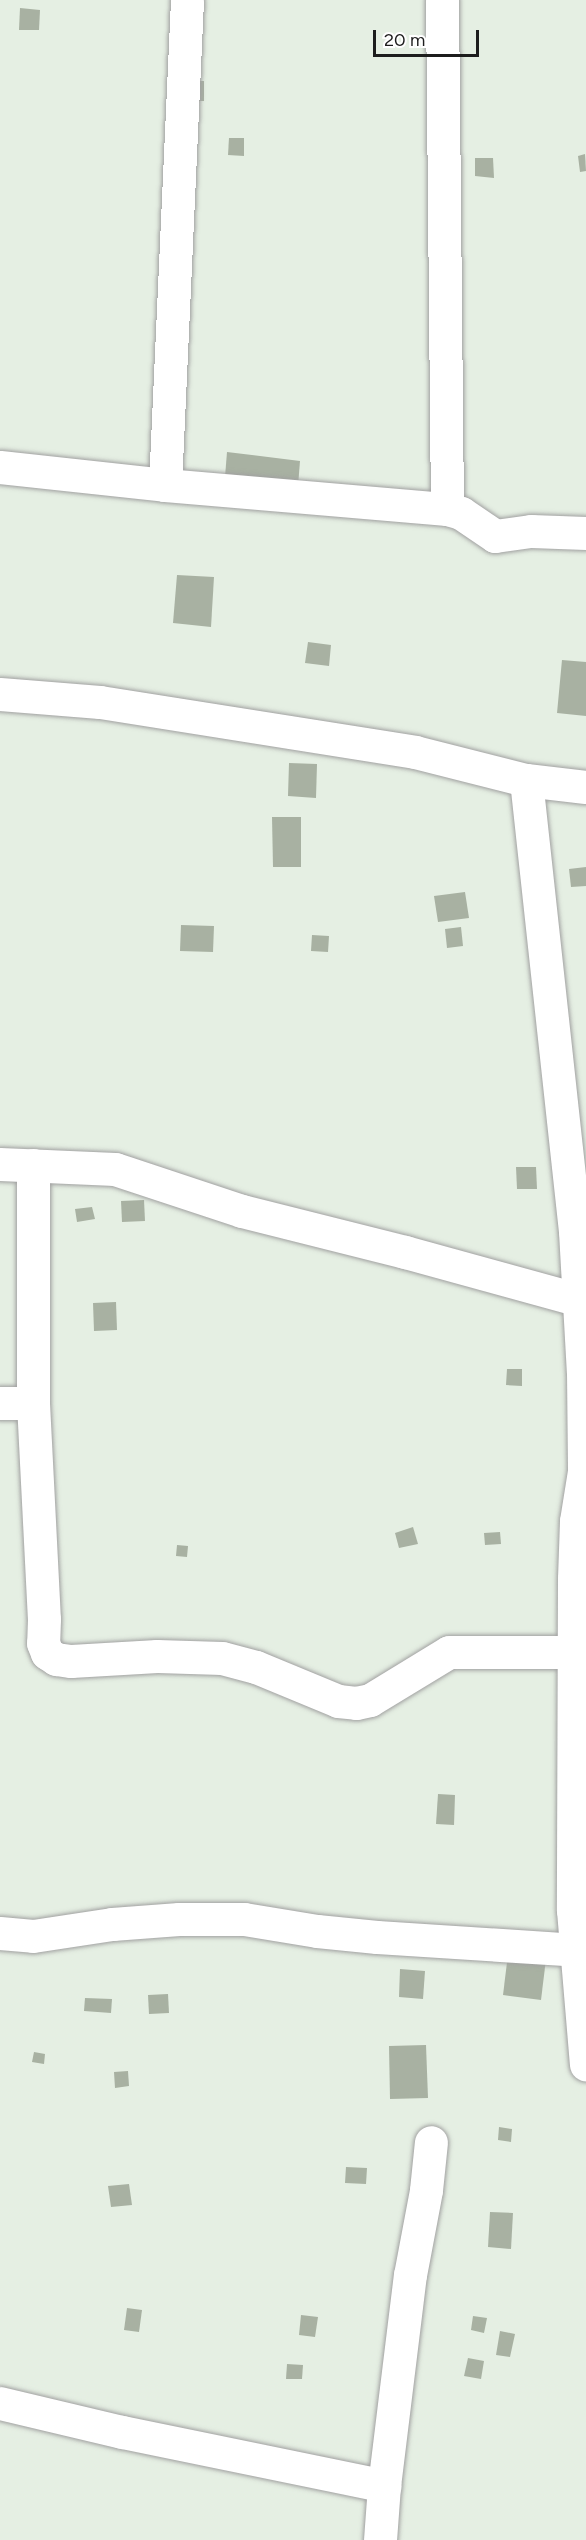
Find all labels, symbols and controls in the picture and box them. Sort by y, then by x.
scale bar [376,18,482,56]
text: 20 m [384,29,425,51]

